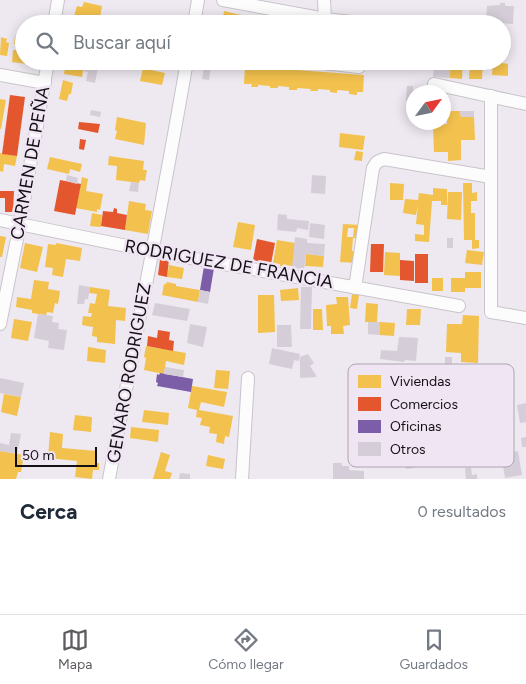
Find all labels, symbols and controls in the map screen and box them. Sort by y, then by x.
search box [15,15,511,70]
icon: search [33,29,61,57]
text: Buscar aquí [73,31,171,54]
street label: CARMEN DE PEÑA [6,85,54,241]
north arrow [406,85,451,130]
street label: RODRIGUEZ DE FRANCIA [123,235,335,293]
street label: GENARO RODRIGUEZ [102,281,156,465]
legend [348,364,514,467]
text: Viviendas [390,373,451,390]
text: Comercios [390,396,458,413]
text: Oficinas [390,418,442,435]
text: Otros [390,441,426,458]
scale bar [15,444,98,467]
text: 50 m [22,447,54,464]
text: Cerca [20,499,77,524]
text: 0 resultados [417,502,506,521]
tab: Mapa [58,626,92,673]
tab: Cómo llegar [208,626,284,673]
tab: Guardados [400,626,468,673]

